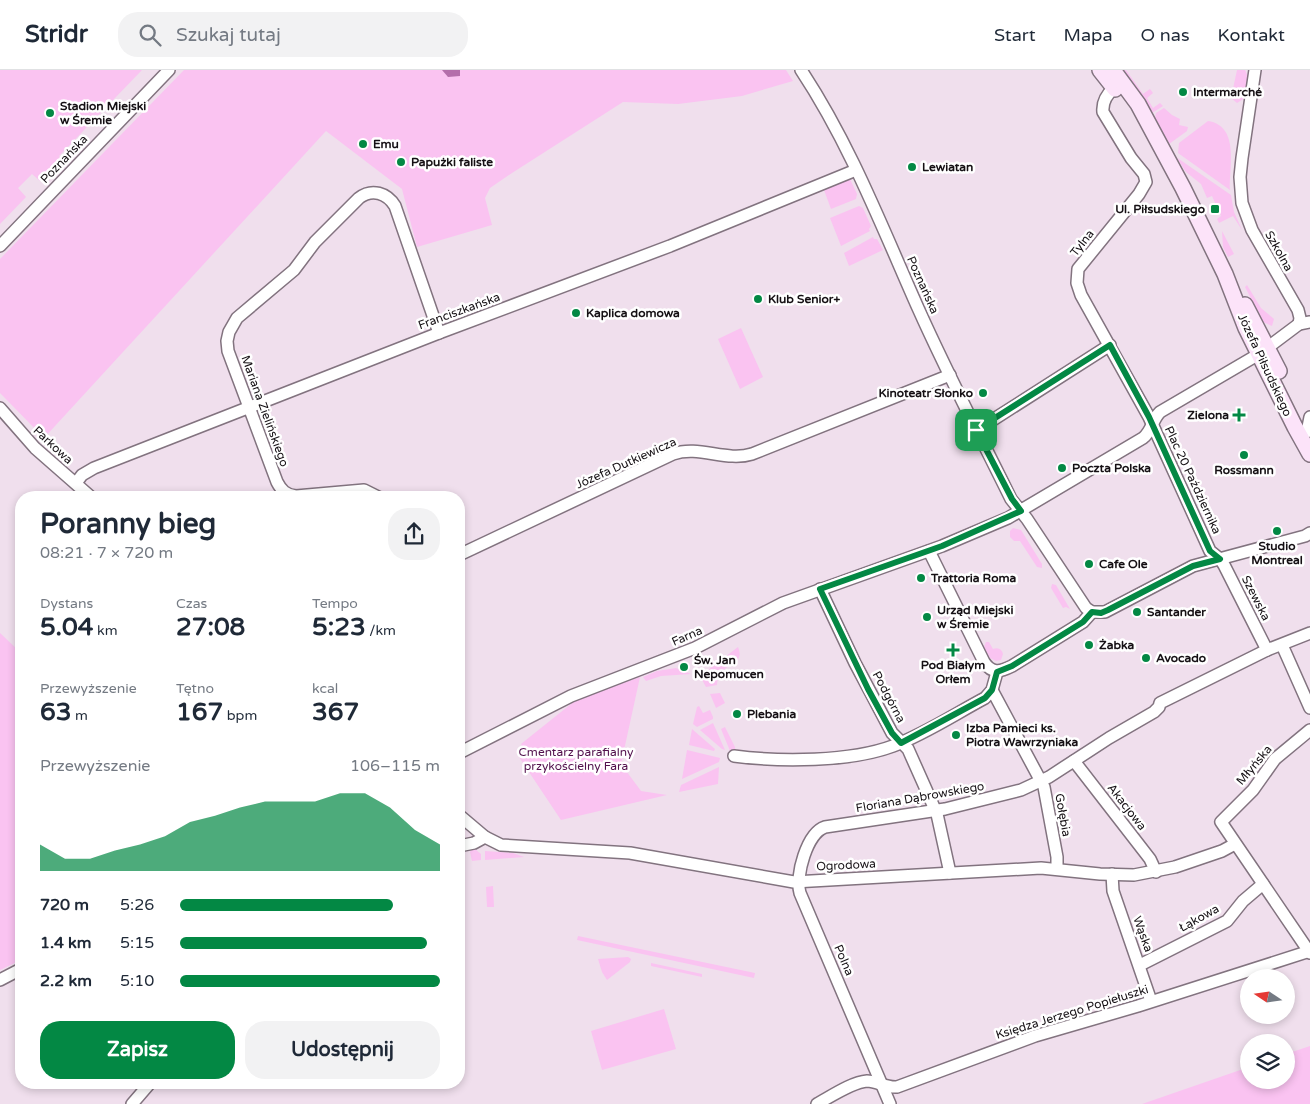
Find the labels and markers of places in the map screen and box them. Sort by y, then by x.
place label: Intermarché [1193,85,1262,99]
marker: Intermarché [1177,86,1189,98]
place label: Stadion Miejski w Śremie [60,99,146,127]
marker: Stadion Miejski w Śremie [44,107,56,119]
place label: Emu [373,137,399,151]
marker: Emu [357,138,369,150]
place label: Papużki faliste [411,155,493,170]
marker: Papużki faliste [395,156,407,168]
place label: Lewiatan [922,160,973,174]
marker: Lewiatan [906,161,918,173]
place label: Ul. Piłsudskiego [1115,202,1205,217]
marker: Ul. Piłsudskiego [1209,203,1221,215]
place label: Klub Senior+ [768,292,840,306]
marker: Klub Senior+ [752,293,764,305]
place label: Kaplica domowa [586,306,680,321]
marker: Kaplica domowa [570,307,582,319]
place label: Kinoteatr Słonko [878,386,973,400]
marker: Kinoteatr Słonko [977,387,989,399]
place label: Zielona [1187,408,1229,422]
pin [955,409,997,451]
marker: Zielona [1233,409,1245,421]
marker: Rossmann [1238,449,1250,461]
place label: Poczta Polska [1072,461,1151,475]
marker: Poczta Polska [1056,462,1068,474]
place label: Rossmann [1214,463,1274,477]
marker: Studio Montreal [1271,525,1283,537]
place label: Studio Montreal [1251,539,1303,567]
place label: Cafe Ole [1099,557,1148,571]
marker: Cafe Ole [1083,558,1095,570]
place label: Trattoria Roma [930,571,1016,585]
marker: Trattoria Roma [915,572,927,584]
place label: Urząd Miejski w Śremie [937,603,1013,631]
place label: Santander [1147,605,1206,619]
marker: Santander [1131,606,1143,618]
marker: Urząd Miejski w Śremie [921,611,933,623]
place label: Żabka [1099,638,1134,652]
marker: Żabka [1083,639,1095,651]
marker: Pod Białym Orłem [947,644,959,656]
place label: Avocado [1156,651,1206,665]
marker: Avocado [1140,652,1152,664]
place label: Św. Jan Nepomucen [694,653,764,682]
place label: Pod Białym Orłem [921,658,985,686]
marker: Św. Jan Nepomucen [678,661,690,673]
place label: Plebania [747,707,796,721]
marker: Plebania [731,708,743,720]
place label: Izba Pamieci ks. Piotra Wawrzyniaka [966,721,1079,750]
marker: Izba Pamieci ks. Piotra Wawrzyniaka [950,729,962,741]

